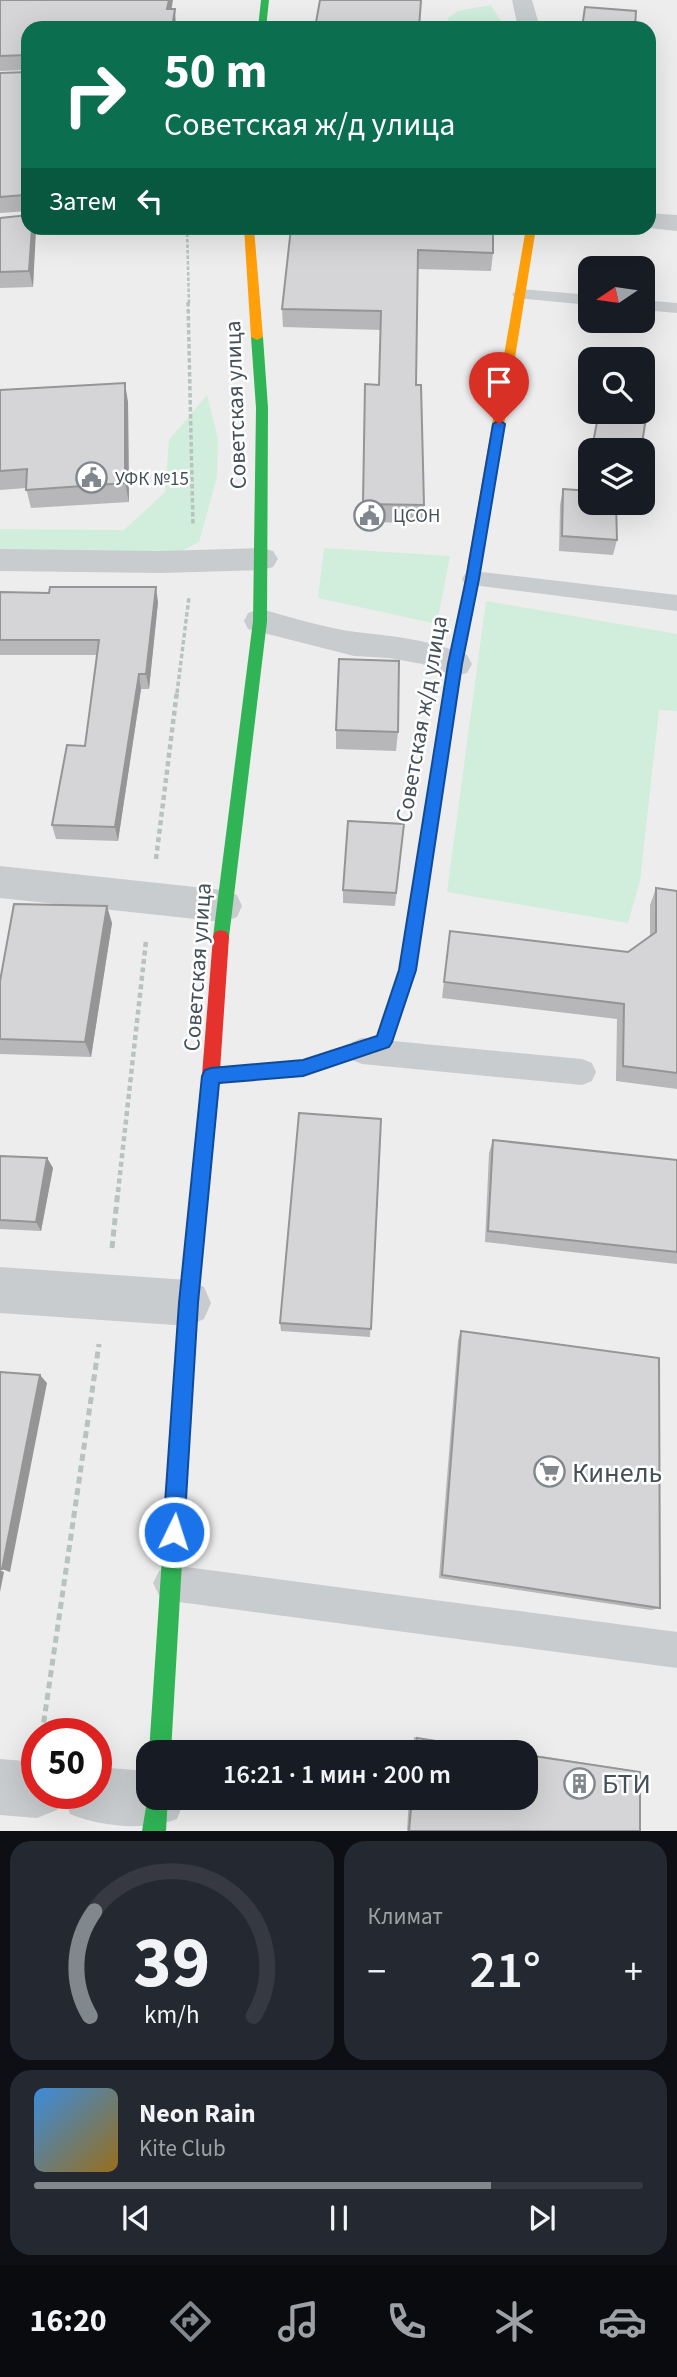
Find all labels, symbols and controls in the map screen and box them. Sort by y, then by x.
text: 50 m [164,37,268,107]
icon: right [49,49,140,140]
text: Советская ж/д улица [164,102,455,148]
icon: left [131,182,169,220]
text: Затем [49,183,117,220]
north arrow [578,256,654,332]
map controls [578,256,655,515]
street label: Советская улица [216,320,255,490]
button: search [578,347,655,424]
pin [469,352,529,424]
icon: arrive [480,363,518,401]
button: layers [578,438,655,515]
public building icon: УФК №15 [75,461,109,495]
place label: УФК №15 [115,466,189,493]
public building icon: ЦСОН [353,498,387,532]
place label: ЦСОН [393,503,440,530]
street label: Советская ж/д улица [387,613,456,825]
street label: Советская улица [175,882,220,1052]
place label: Кинель [572,1453,662,1493]
supermarket icon: Кинель [532,1455,566,1489]
position arrow [137,1495,211,1569]
speed limit sign: 50 [21,1718,112,1809]
text: 16:21 · 1 мин · 200 m [223,1756,451,1793]
place label: БТИ [602,1764,651,1804]
building icon: БТИ [562,1766,596,1800]
text: Климат [368,1900,443,1933]
text: 39 [133,1912,210,2016]
text: 21° [470,1934,541,2008]
text: − [368,1945,386,1999]
text: + [624,1945,643,1999]
text: km/h [144,1997,200,2033]
text: Neon Rain [139,2095,256,2132]
text: Kite Club [139,2132,226,2165]
icon: previous [117,2199,155,2237]
icon: pause [320,2199,358,2237]
icon: next [523,2199,561,2237]
icon: directions [166,2297,215,2346]
icon: music [274,2297,323,2346]
icon: phone [382,2297,431,2346]
icon: climate [490,2297,539,2346]
icon: car [598,2297,647,2346]
text: 16:20 [30,2298,107,2344]

